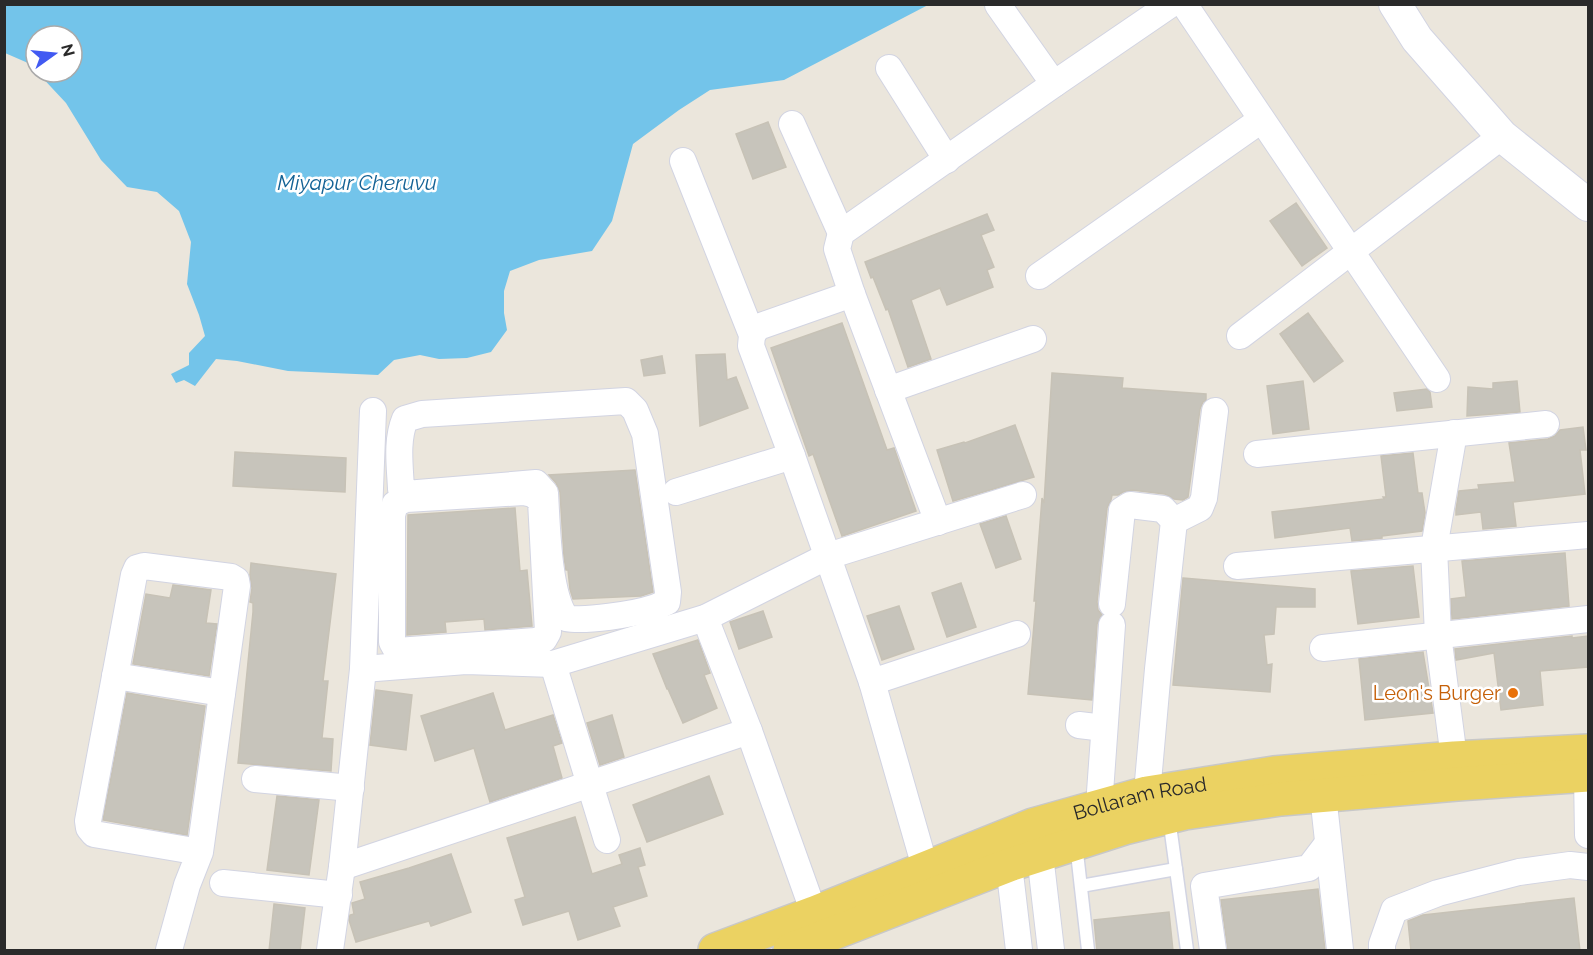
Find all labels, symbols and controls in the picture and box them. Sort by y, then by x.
north arrow [24,24,84,84]
text: N [57,42,79,59]
water label: Miyapur Cheruvu [277,170,437,195]
place label: Leon's Burger [1373,681,1501,705]
marker: Leon's Burger [1506,686,1520,700]
street label: Bollaram Road [1070,772,1208,825]

